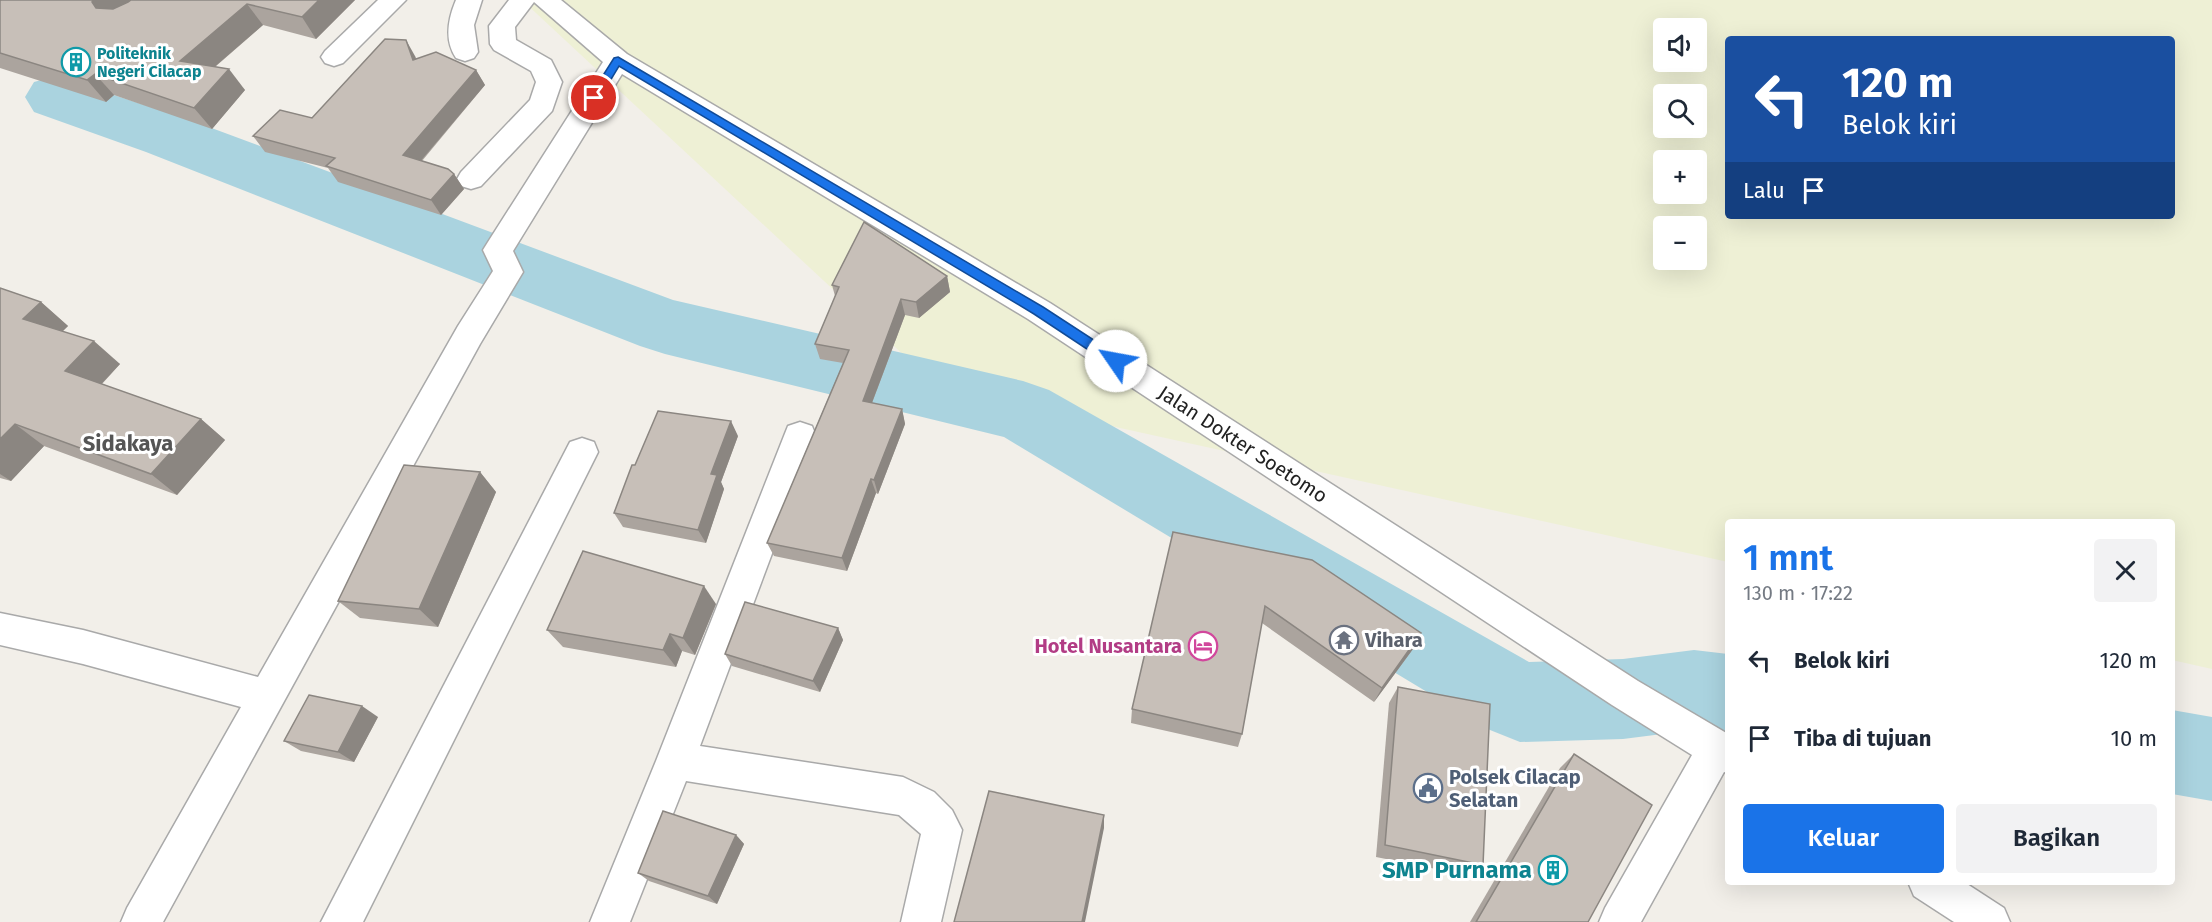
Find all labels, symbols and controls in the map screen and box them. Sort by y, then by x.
map controls [1653,18,1707,270]
button: sound [1653,18,1707,72]
place label: Politeknik Negeri Cilacap [97,44,201,81]
building icon: Politeknik Negeri Cilacap [60,46,92,78]
text: 120 m [1842,58,1953,108]
icon: left [1743,60,1821,138]
pin [568,72,619,123]
icon: arrive [577,81,610,114]
button: search [1653,84,1707,138]
text: Belok kiri [1842,109,1957,141]
button: + [1653,150,1707,204]
icon: arrive [1797,174,1830,207]
text: Lalu [1743,177,1785,204]
button: − [1653,216,1707,270]
position arrow [1084,329,1148,393]
street label: Jalan Dokter Soetomo [1154,380,1332,508]
district label: Sidakaya [83,430,173,457]
text: 1 mnt [1743,536,1833,580]
button: close [2094,539,2157,602]
text: 130 m · 17:22 [1743,581,1853,605]
temple icon: Vihara [1328,624,1360,656]
place label: Vihara [1364,628,1423,652]
hotel icon: Hotel Nusantara [1187,630,1219,662]
place label: Hotel Nusantara [1035,634,1182,658]
icon: left [1743,644,1776,677]
text: Belok kiri [1794,647,1890,674]
text: 120 m [2100,647,2157,674]
icon: arrive [1743,722,1776,755]
text: Tiba di tujuan [1794,725,1931,752]
text: 10 m [2111,725,2157,752]
place label: Polsek Cilacap Selatan [1449,765,1581,812]
public building icon: Polsek Cilacap Selatan [1412,772,1444,804]
button: Keluar [1743,804,1944,873]
button: Bagikan [1956,804,2157,873]
building icon: SMP Purnama [1537,854,1569,886]
place label: SMP Purnama [1382,856,1532,884]

